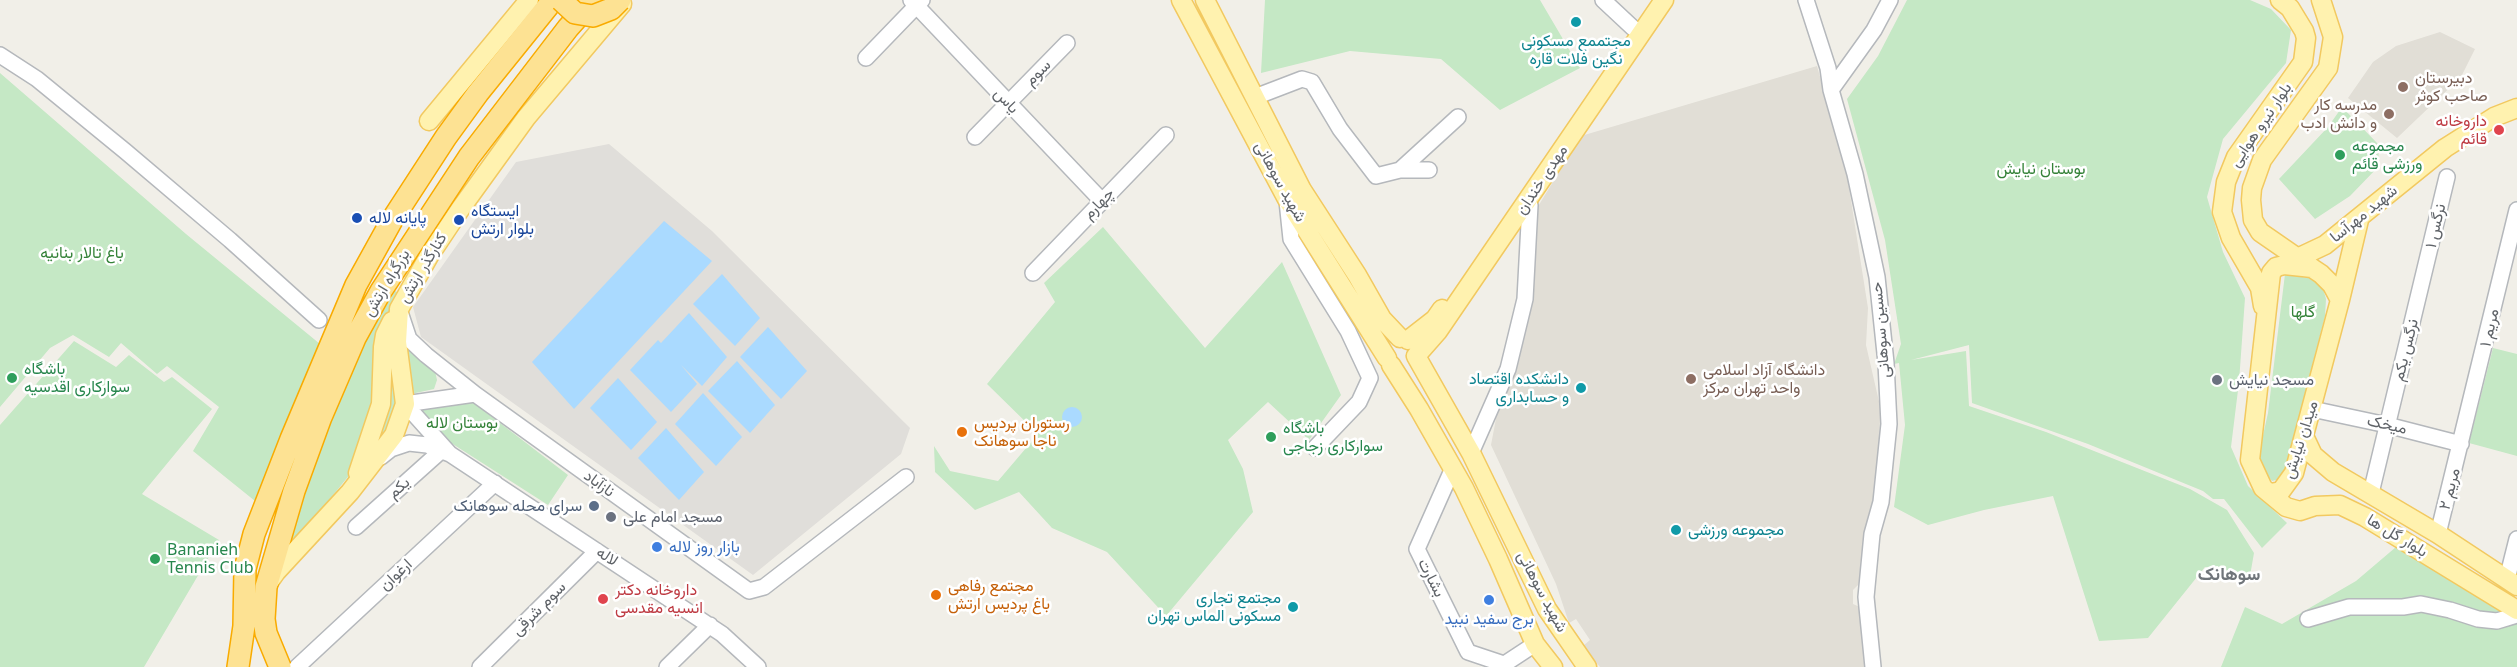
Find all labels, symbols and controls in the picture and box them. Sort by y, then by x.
marker: مجتممع مسکونی نگین فلات قاره [1569,15,1583,29]
place label: مجتممع مسکونی نگین فلات قاره [1521,31,1631,69]
street label: سوم [1021,56,1055,90]
place label: دبيرستان صاحب كوثر [2415,68,2488,106]
street label: بلوار نیرو هوایی [2226,79,2296,171]
marker: دبيرستان صاحب كوثر [2396,80,2410,94]
street label: یاس [989,84,1023,118]
place label: مدرسه کار و دانش ادب [2300,95,2377,133]
marker: مدرسه کار و دانش ادب [2382,107,2396,121]
place label: داروخانه قائم [2436,111,2487,149]
marker: داروخانه قائم [2492,123,2506,137]
place label: مجموعه ورزشی قائم [2352,136,2422,174]
street label: شهید سوهانی [1250,138,1310,226]
street label: مهدی خندان [1512,142,1572,218]
marker: مجموعه ورزشی قائم [2333,148,2347,162]
park label: بوستان نیایش [1996,159,2086,179]
street label: شهید مهرآسا [2326,181,2402,247]
street label: چهارم [1079,184,1119,224]
place label: ایستگاه بلوار ارتش [471,201,534,239]
street label: نرگس ۱ [2422,202,2450,250]
place label: پایانه لاله [369,208,426,228]
marker: پایانه لاله [350,211,364,225]
marker: ایستگاه بلوار ارتش [452,213,466,227]
street label: کنارگذر ارتش [395,229,451,307]
park label: باغ تالار بنانیه [40,243,124,263]
street label: بزرگراه ارتش [359,246,415,320]
street label: حسین سوهانی [1867,281,1895,379]
park label: گلها [2291,302,2315,322]
street label: مریم ۱ [2476,307,2504,349]
street label: نرگس یکم [2389,317,2423,383]
place label: باشگاه سوارکاری اقدسیه [24,359,130,397]
place label: دانشگاه آزاد اسلامی واحد تهران مرکز [1703,360,1825,398]
place label: دانشکده اقتصاد و حسابداری [1469,369,1569,407]
place label: مسجد نیایش [2229,370,2314,390]
marker: باشگاه سوارکاری اقدسیه [5,371,19,385]
marker: دانشگاه آزاد اسلامی واحد تهران مرکز [1684,372,1698,386]
marker: مسجد نیایش [2210,373,2224,387]
marker: دانشکده اقتصاد و حسابداری [1574,381,1588,395]
street label: میدان نیایش [2279,399,2323,481]
street label: میخک [2365,411,2409,439]
park label: بوستان لاله [426,413,498,433]
place label: رستوران پردیس ناجا سوهانک [974,413,1070,451]
place label: باشگاه سواركاری زجاجی [1283,418,1383,456]
marker: رستوران پردیس ناجا سوهانک [955,425,969,439]
marker: باشگاه سواركاری زجاجی [1264,430,1278,444]
street label: نازآباد [580,466,618,502]
street label: مریم ۲ [2435,466,2465,512]
street label: یکم [384,473,414,503]
place label: سرای محله سوهانک [453,496,582,516]
marker: سرای محله سوهانک [587,499,601,513]
place label: مسجد امام علی [623,507,723,527]
marker: مسجد امام علی [604,510,618,524]
street label: بلوار گل ها [2363,510,2431,562]
place label: مجموعه ورزشی [1688,520,1784,540]
marker: مجموعه ورزشی [1669,523,1683,537]
place label: بازار روز لاله [669,537,740,557]
place label: Bananieh Tennis Club [167,540,253,578]
marker: بازار روز لاله [650,540,664,554]
street label: لاله [593,543,621,571]
street label: شهید سوهانی [1513,548,1571,636]
marker: Bananieh Tennis Club [148,552,162,566]
street label: ارغوان [376,555,416,595]
street label: بشارت [1413,556,1449,600]
district label: سوهانک [2198,564,2260,586]
place label: مجتمع رفاهی باغ پردیس ارتش [948,576,1050,614]
street label: سوم شرقی [508,578,570,640]
place label: داروخانه دکتر انسیه مقدسی [615,580,703,618]
marker: مجتمع رفاهی باغ پردیس ارتش [929,588,943,602]
place label: مجتمع تجاری مسکونی الماس تهران [1147,588,1281,626]
marker: داروخانه دکتر انسیه مقدسی [596,592,610,606]
marker: برج سفید نبید [1482,593,1496,607]
marker: مجتمع تجاری مسکونی الماس تهران [1286,600,1300,614]
place label: برج سفید نبید [1444,609,1534,629]

